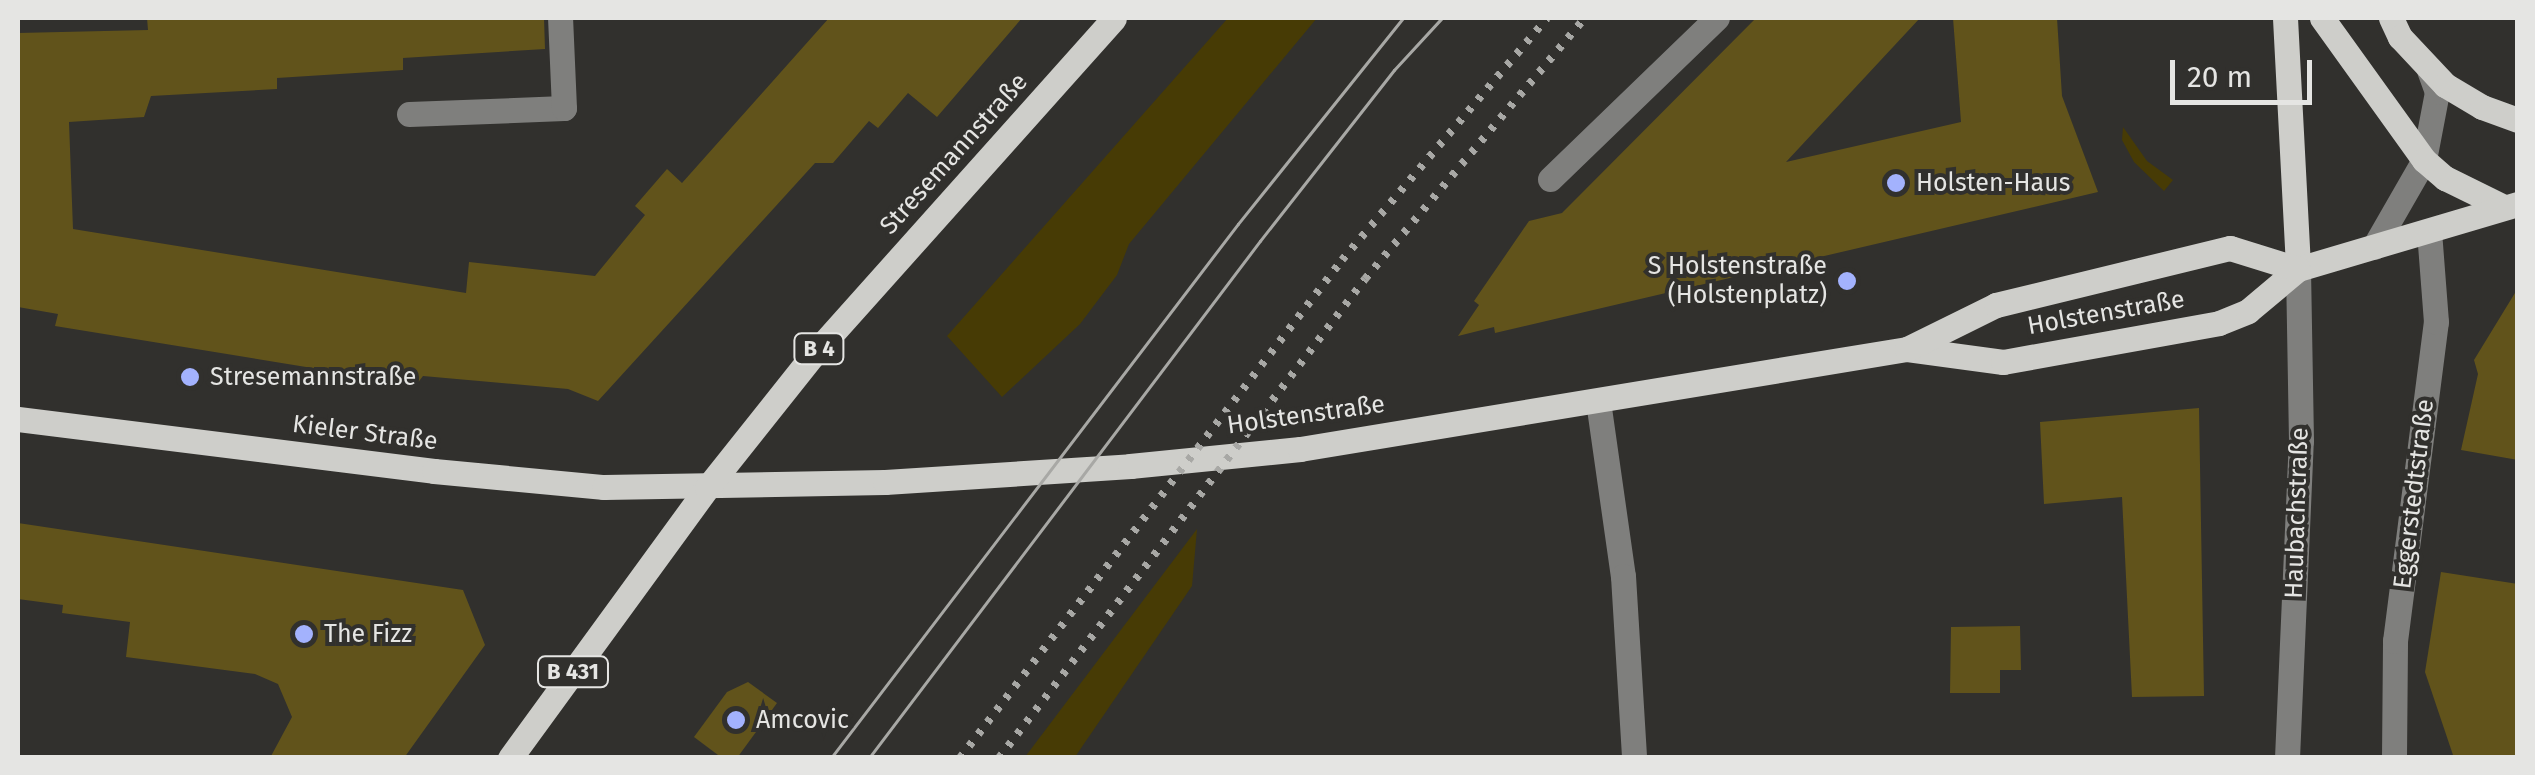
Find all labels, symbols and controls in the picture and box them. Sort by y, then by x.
scale bar [2175,40,2318,102]
text: 20 m [2187,59,2252,95]
street label: Stresemannstraße [874,67,1034,241]
place label: Holsten-Haus [1916,168,2070,198]
marker: Holsten-Haus [1885,172,1907,194]
place label: S Holstenstraße (Holstenplatz) [1648,252,1827,311]
marker: S Holstenstraße (Holstenplatz) [1836,270,1858,292]
street label: Holstenstraße [2025,284,2187,342]
road number: B 4 [792,332,846,366]
place label: Stresemannstraße [210,362,416,392]
marker: Stresemannstraße [179,366,201,388]
street label: Holstenstraße [1225,389,1387,441]
street label: Eggerstedtstraße [2387,397,2441,591]
street label: Kieler Straße [291,409,439,457]
street label: Haubachstraße [2279,427,2315,599]
place label: The Fizz [324,619,412,649]
marker: The Fizz [293,623,315,645]
road number: B 431 [536,655,610,689]
place label: Amcovic [756,705,849,735]
marker: Amcovic [725,709,747,731]

